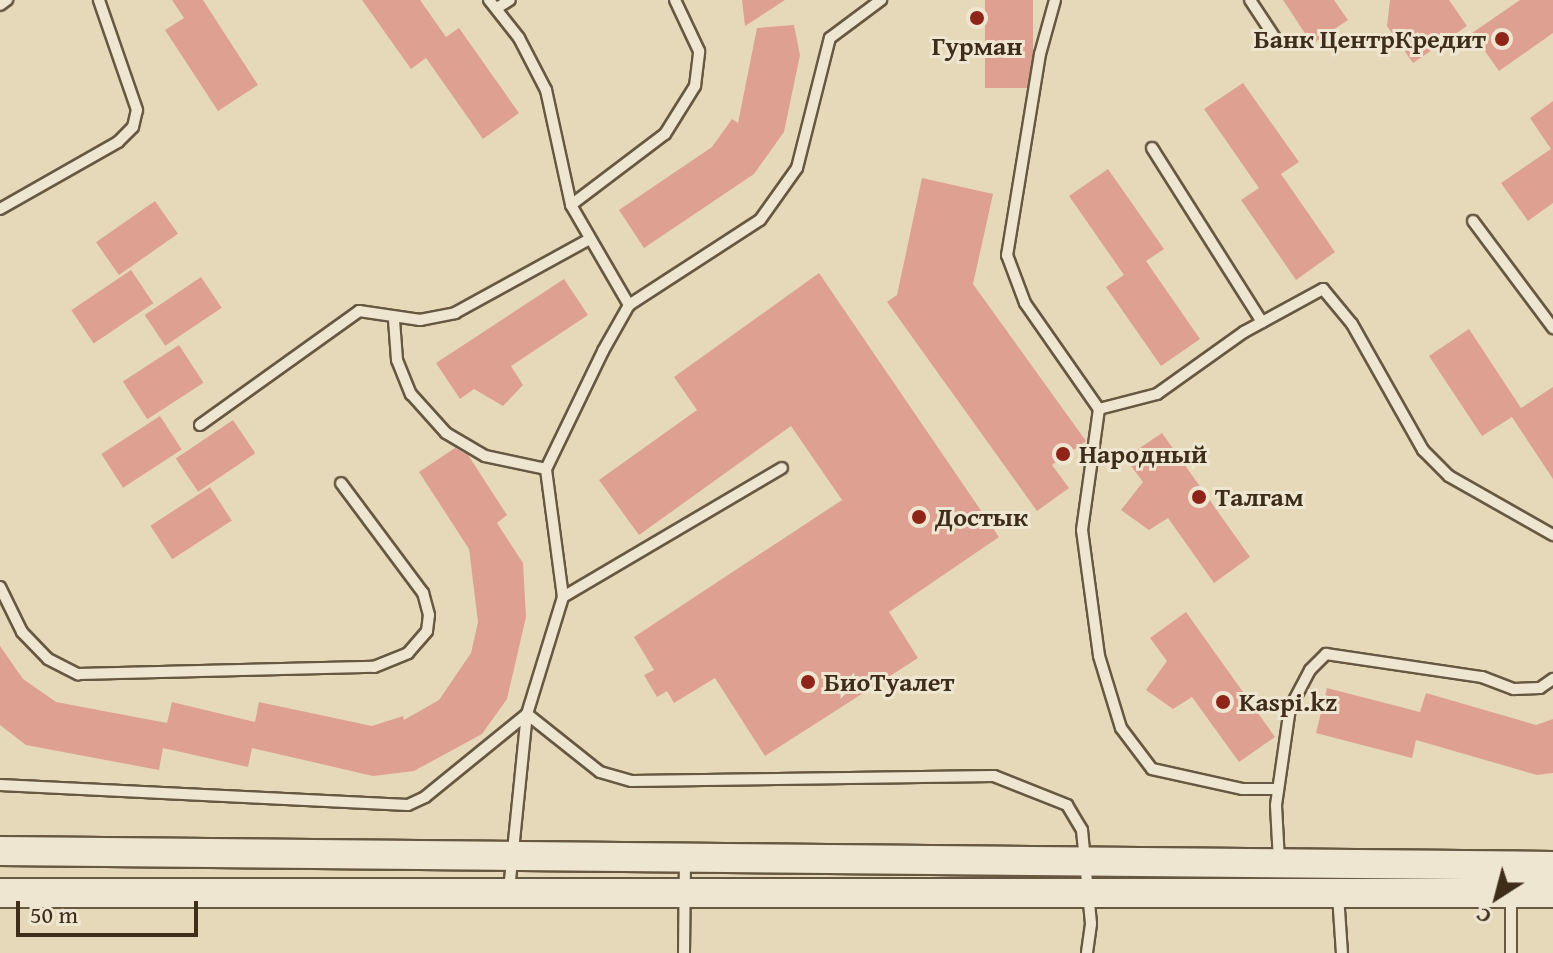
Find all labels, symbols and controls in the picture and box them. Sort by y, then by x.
marker: Гурман [968,9,986,27]
place label: Банк ЦентрКредит [1254,23,1486,55]
place label: Гурман [932,30,1022,62]
marker: Банк ЦентрКредит [1493,30,1511,48]
place label: Народный [1079,438,1207,470]
marker: Народный [1054,445,1072,463]
place label: Талгам [1215,481,1303,513]
marker: Талгам [1190,488,1208,506]
place label: Достык [935,501,1028,533]
marker: Достык [910,508,928,526]
place label: БиоТуалет [824,666,954,698]
marker: БиоТуалет [799,673,817,691]
place label: Kaspi.kz [1239,686,1337,718]
marker: Kaspi.kz [1214,693,1232,711]
north arrow [1457,857,1537,937]
scale bar [20,885,202,935]
text: 50 m [30,897,78,932]
text: С [1468,900,1497,933]

